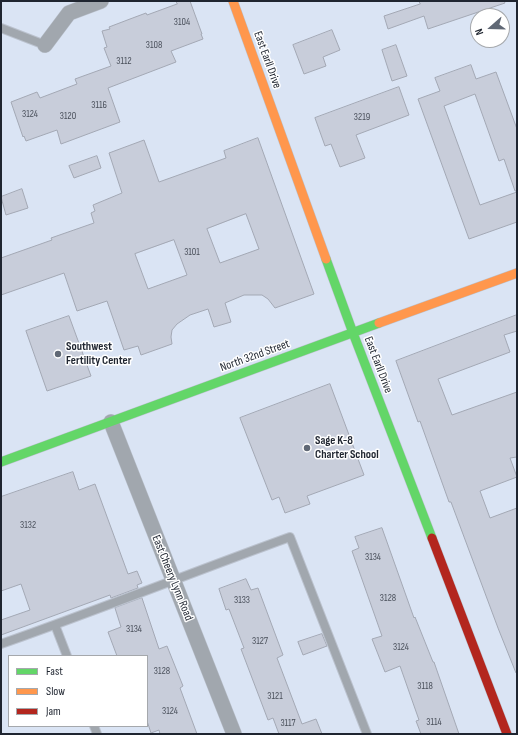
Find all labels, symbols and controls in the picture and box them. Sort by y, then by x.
north arrow [470,8,510,48]
house number: 3104 [174,16,190,28]
text: N [472,27,486,37]
street label: East Earll Drive [250,30,284,90]
house number: 3108 [146,39,162,51]
house number: 3112 [116,55,132,67]
house number: 3116 [91,99,107,111]
house number: 3124 [22,108,38,120]
house number: 3120 [60,110,76,122]
house number: 3219 [354,111,370,123]
house number: 3101 [184,246,200,258]
street label: East Earll Drive [361,335,395,395]
street label: North 32nd Street [218,337,292,375]
place label: Southwest Fertility Center [66,340,131,368]
marker: Southwest Fertility Center [53,349,63,359]
place label: Sage K-8 Charter School [315,434,379,462]
marker: Sage K-8 Charter School [302,443,312,453]
house number: 3132 [20,519,36,531]
street label: East Cheery Lynn Road [148,533,196,623]
house number: 3134 [365,551,381,563]
house number: 3128 [380,592,396,604]
house number: 3133 [234,594,250,606]
house number: 3134 [126,623,142,635]
house number: 3127 [252,635,268,647]
house number: 3124 [393,641,409,653]
legend [8,655,148,727]
text: Fast [46,664,63,679]
house number: 3128 [154,665,170,677]
house number: 3118 [417,680,433,692]
text: Slow [46,684,65,699]
house number: 3121 [267,690,283,702]
text: Jam [46,704,61,719]
house number: 3124 [162,705,178,717]
house number: 3114 [426,716,442,728]
house number: 3117 [280,717,296,729]

